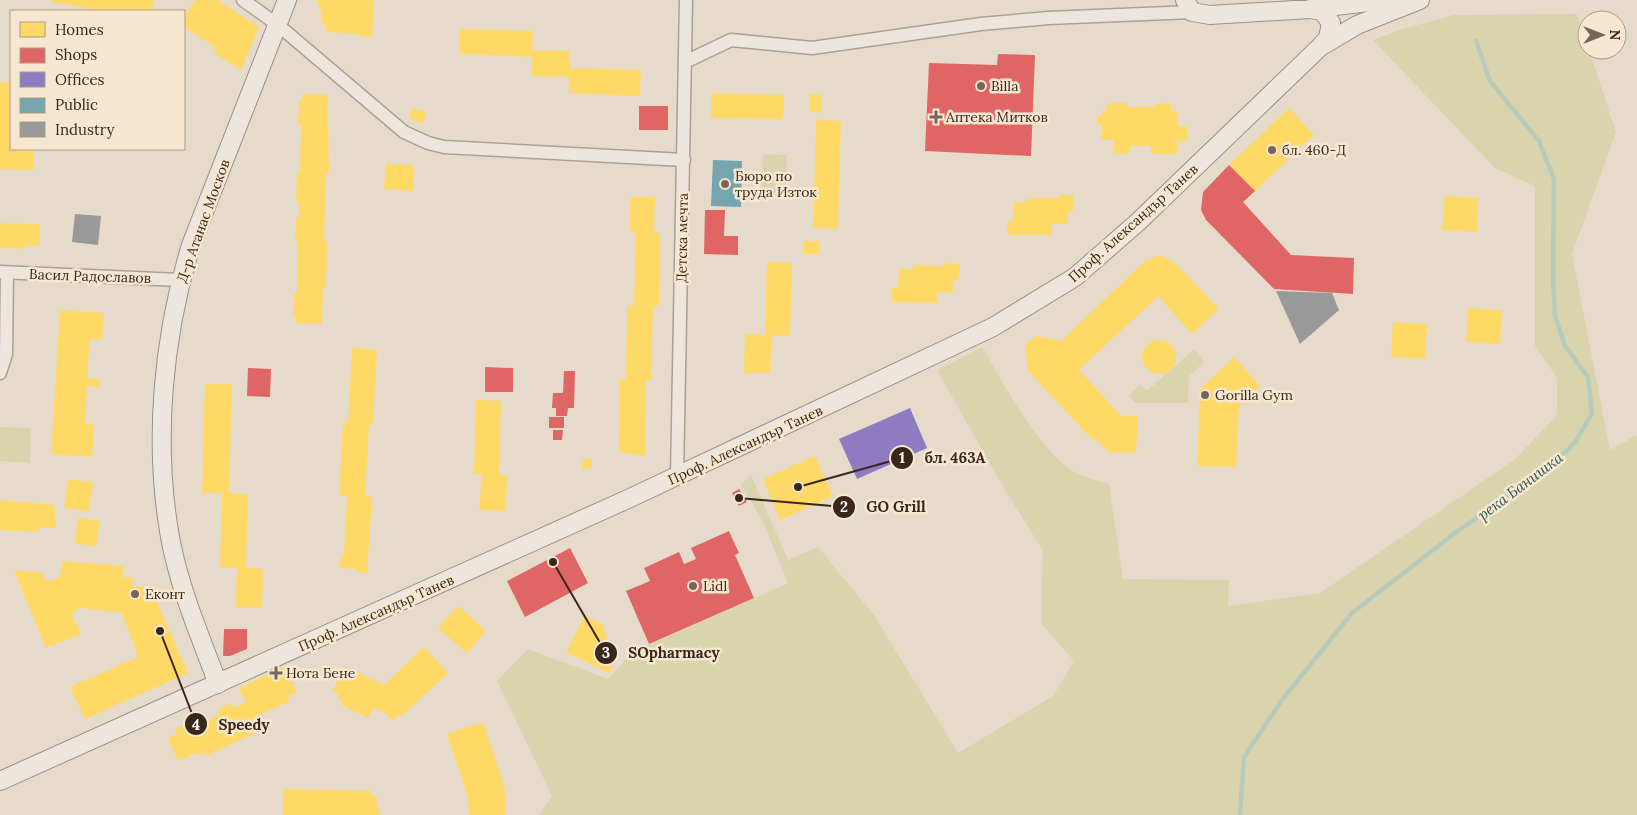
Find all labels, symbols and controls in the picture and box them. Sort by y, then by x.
legend [10,10,185,150]
north arrow [1577,10,1627,60]
text: Homes [55,20,104,39]
text: N [1606,30,1624,41]
text: Shops [55,45,97,64]
text: Offices [55,70,105,89]
place label: Billa [991,77,1018,95]
marker: Billa [975,80,987,92]
text: Public [55,95,98,114]
place label: Аптека Митков [945,108,1048,126]
marker: Аптека Митков [930,111,942,123]
text: Industry [55,120,114,139]
place label: бл. 460-Д [1282,141,1346,159]
marker: бл. 460-Д [1266,144,1278,156]
street label: Д-р Атанас Москов [172,157,234,285]
street label: Проф. Александър Танев [1064,160,1202,286]
place label: Бюро по труда Изток [735,167,817,201]
marker: Бюро по труда Изток [719,178,731,190]
street label: Детска мечта [672,193,692,283]
street label: Васил Радославов [29,265,151,287]
place label: Gorilla Gym [1215,386,1293,404]
marker: Gorilla Gym [1199,389,1211,401]
street label: Проф. Александър Танев [665,401,825,489]
callout: бл. 463А [890,443,996,473]
water label: река Банишка [1474,447,1567,524]
text: 1 [899,448,905,467]
text: бл. 463А [924,448,986,467]
callout: GO Grill [831,492,936,522]
text: 2 [840,497,848,516]
text: GO Grill [866,497,926,516]
street label: Проф. Александър Танев [295,570,457,656]
place label: Lidl [703,577,727,595]
marker: Lidl [687,580,699,592]
place label: Еконт [145,585,185,603]
marker: Еконт [129,588,141,600]
callout: SOpharmacy [594,638,730,668]
text: 3 [602,643,610,662]
text: SOpharmacy [628,643,721,662]
place label: Нота Бене [286,664,356,682]
marker: Нота Бене [270,667,282,679]
callout: Speedy [183,709,279,739]
text: 4 [192,715,200,734]
text: Speedy [218,715,270,734]

